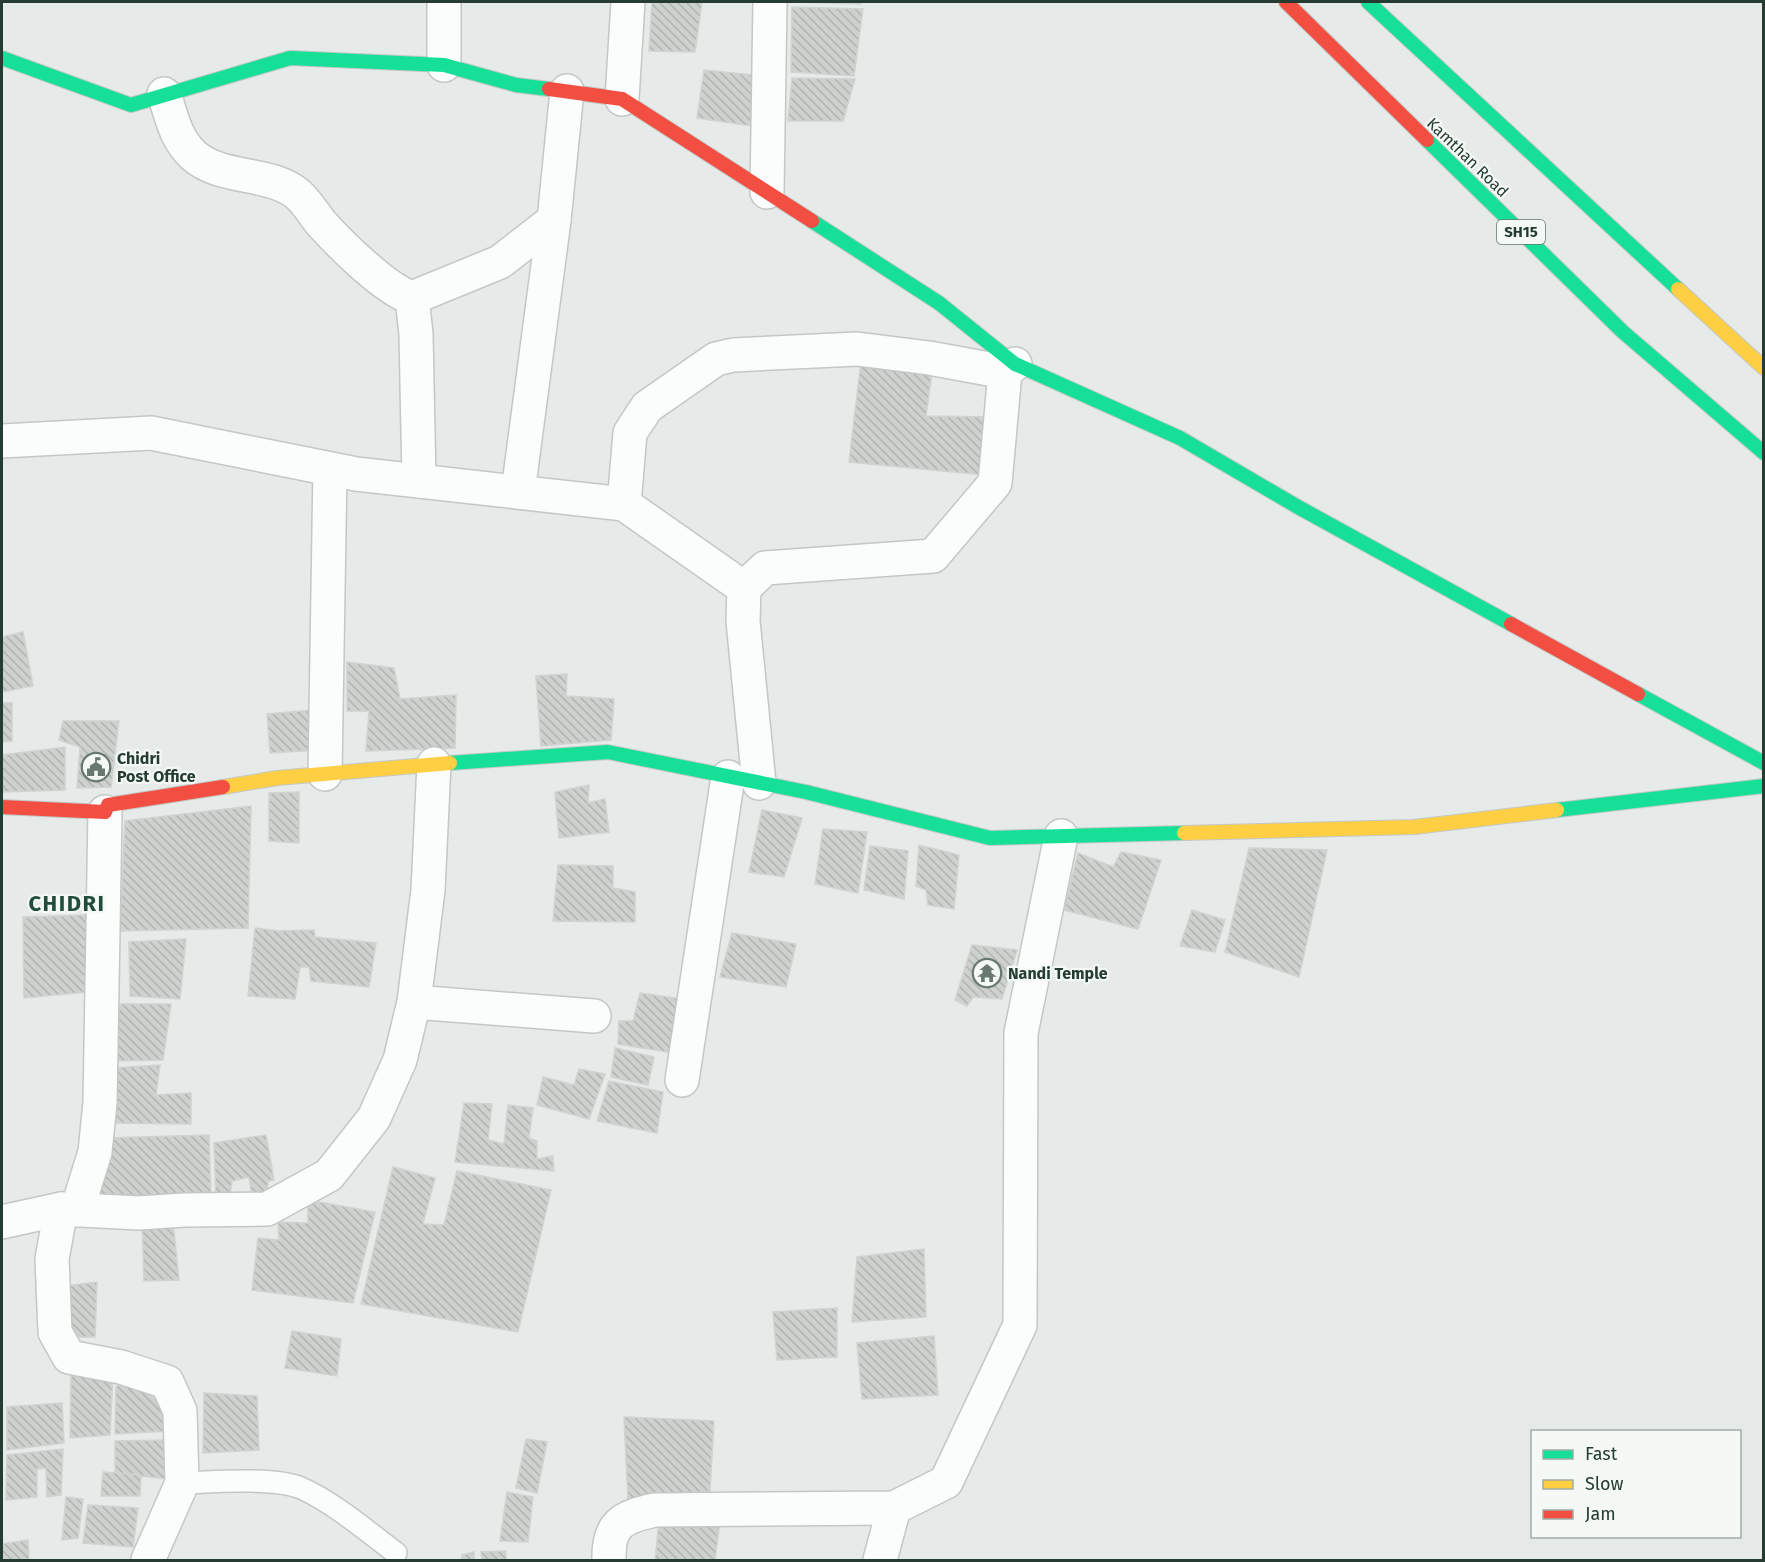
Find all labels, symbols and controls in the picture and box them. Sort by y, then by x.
street label: Kamthan Road [1423,114,1512,201]
road number: SH15 [1497,220,1545,244]
place label: Chidri Post Office [117,749,196,786]
public building icon: Chidri Post Office [80,751,112,783]
district label: CHIDRI [28,890,106,917]
temple icon: Nandi Temple [971,957,1003,989]
place label: Nandi Temple [1008,964,1108,983]
legend [1531,1430,1741,1538]
text: Fast [1585,1443,1618,1465]
text: Slow [1585,1473,1624,1495]
text: Jam [1585,1503,1616,1525]

